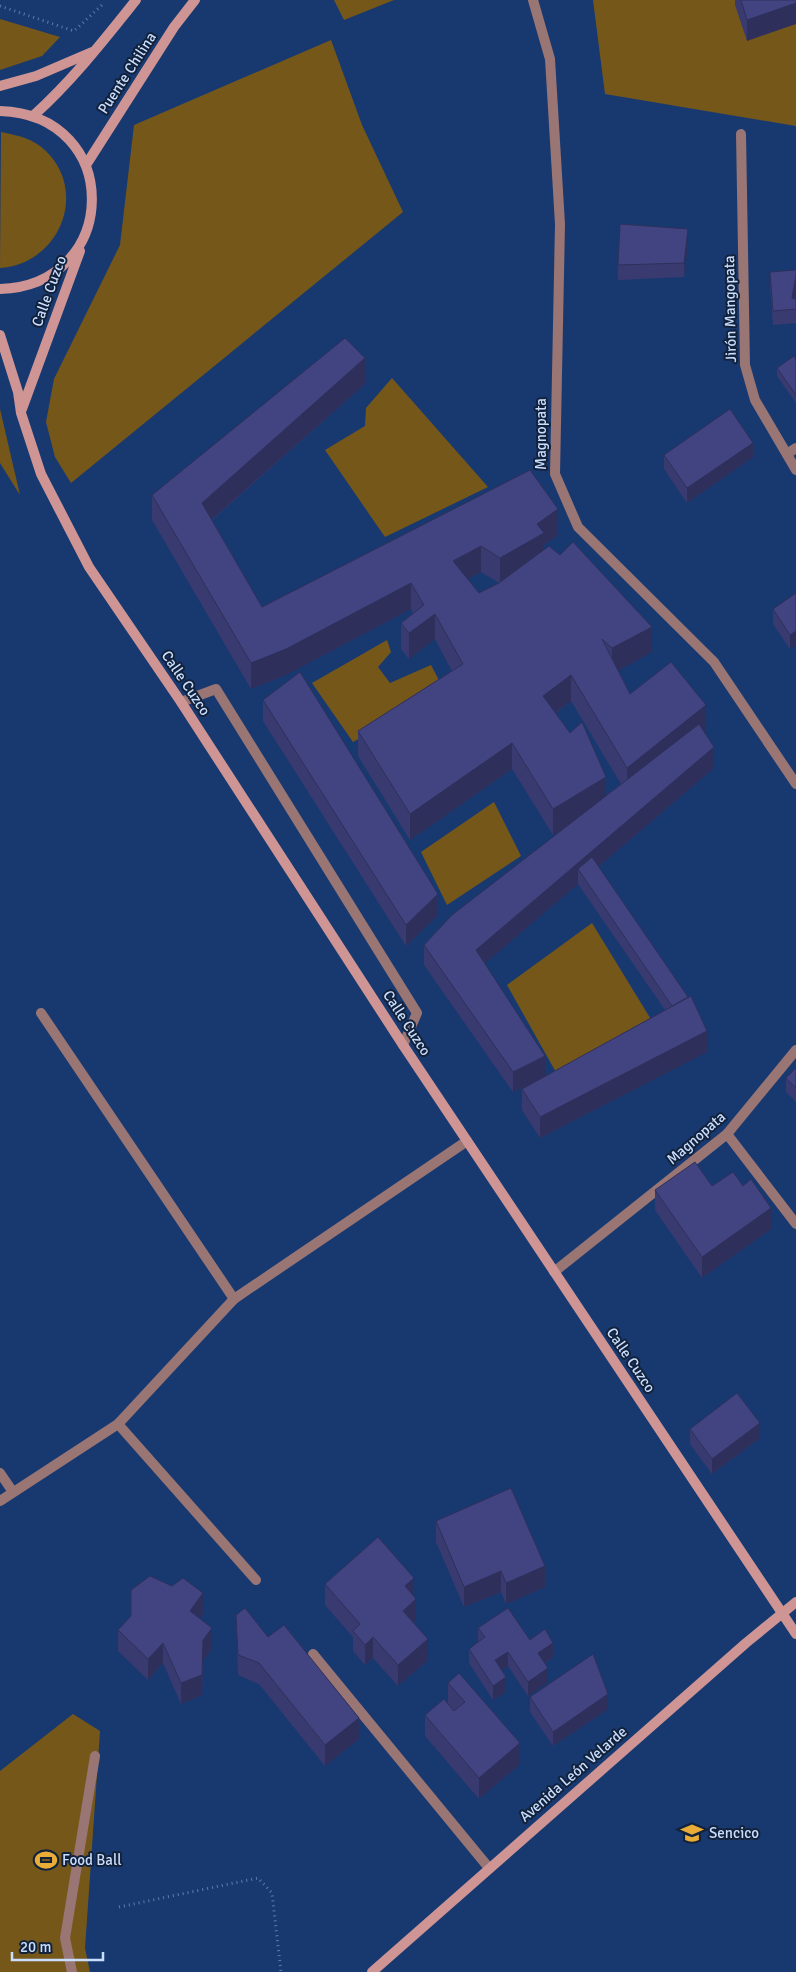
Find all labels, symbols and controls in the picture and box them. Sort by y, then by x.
street label: Puente Chilina [94,29,160,117]
street label: Calle Cuzco [28,253,70,329]
street label: Jirón Mangopata [720,255,740,363]
street label: Magnopata [532,398,550,470]
street label: Calle Cuzco [158,647,214,719]
street label: Calle Cuzco [379,987,435,1059]
street label: Magnopata [663,1108,729,1168]
street label: Calle Cuzco [603,1324,659,1396]
street label: Avenida León Velarde [516,1722,630,1826]
school or university icon: Sencico [679,1820,705,1846]
place label: Sencico [709,1824,759,1842]
sports icon: Food Ball [33,1847,59,1873]
place label: Food Ball [62,1851,122,1869]
scale bar [12,1930,104,1962]
text: 20 m [20,1938,51,1956]

